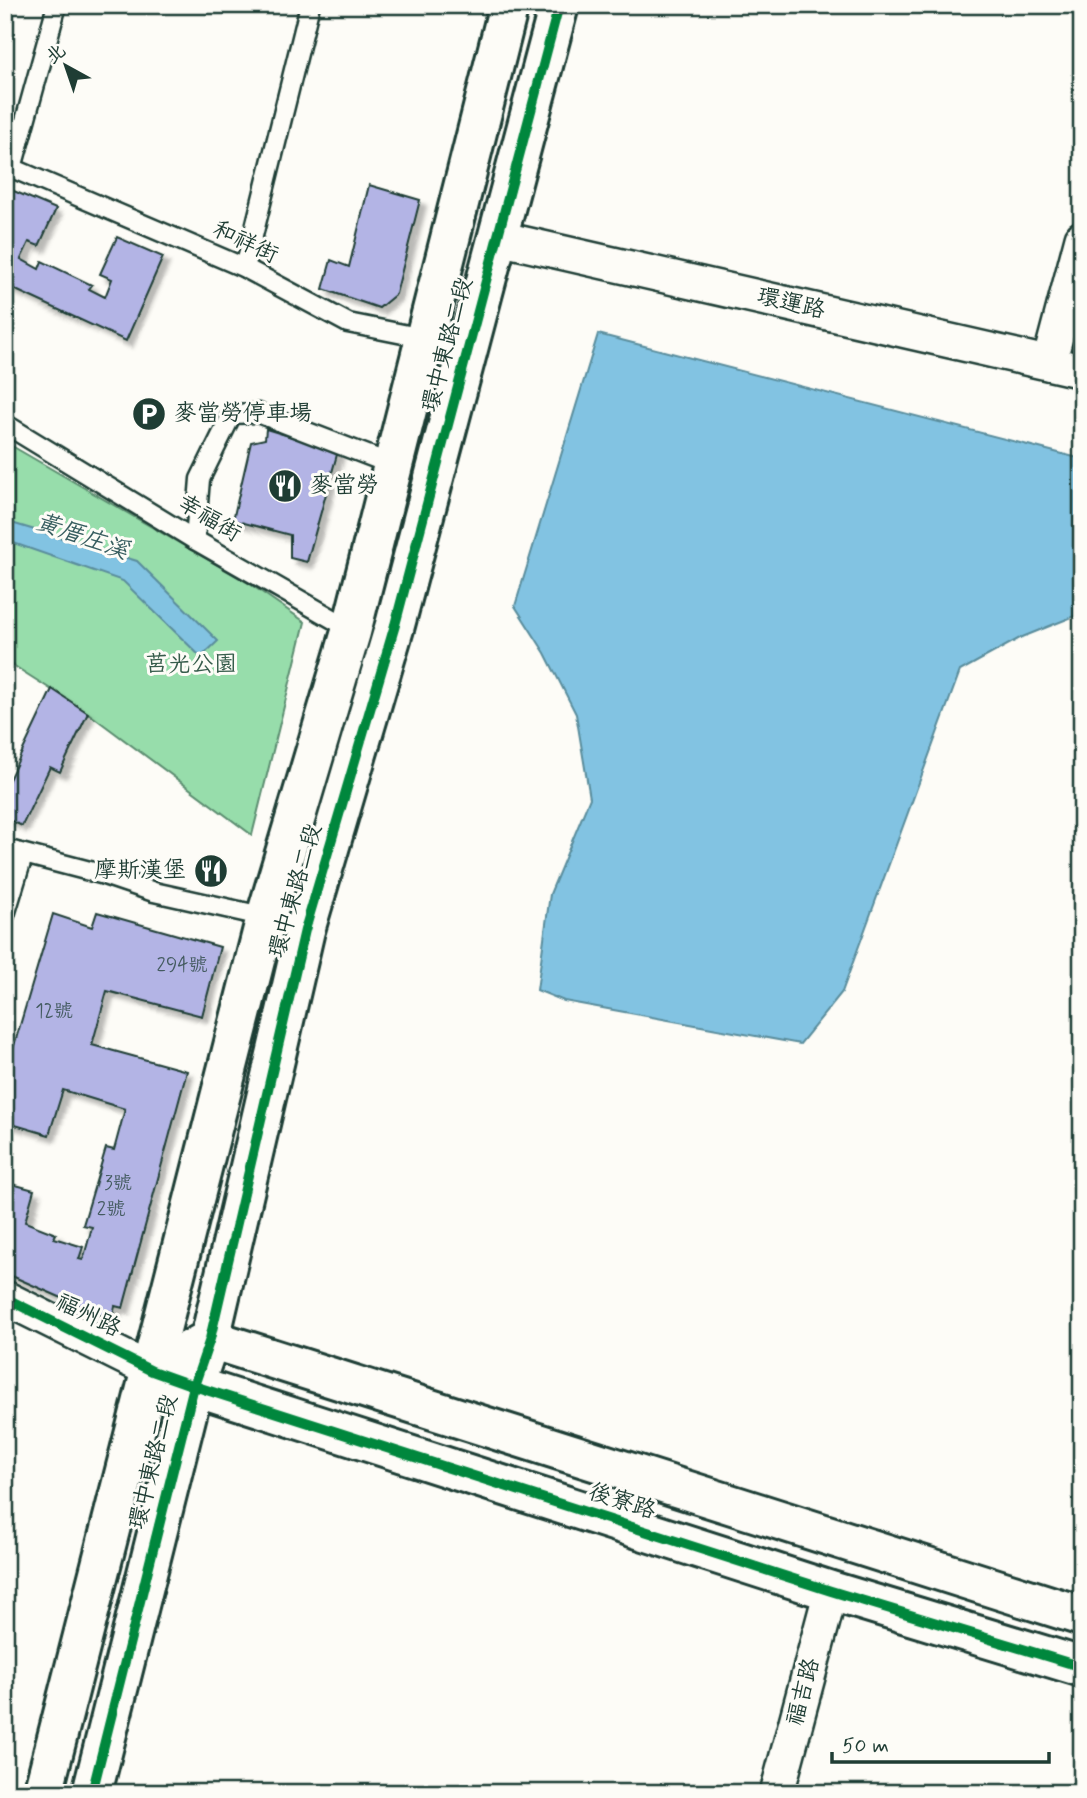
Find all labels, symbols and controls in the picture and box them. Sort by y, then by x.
north arrow [32,32,102,102]
text: 北 [41,38,71,70]
street label: 和祥街 [207,215,283,271]
street label: 環中東路二段 [416,274,480,416]
street label: 環運路 [754,282,828,326]
parking icon: 麥當勞停車場 [130,395,168,433]
place label: 麥當勞停車場 [174,399,312,429]
restaurant icon: 麥當勞 [266,467,304,505]
place label: 麥當勞 [310,471,379,501]
street label: 幸福街 [172,488,246,550]
water label: 黃厝庄溪 [32,507,134,568]
park label: 莒光公園 [145,650,237,680]
street label: 環中東路二段 [263,821,329,961]
restaurant icon: 摩斯漢堡 [192,852,230,890]
place label: 摩斯漢堡 [94,856,186,886]
house number: 294號 [157,953,207,978]
house number: 12號 [35,999,73,1024]
house number: 3號 [104,1171,132,1196]
house number: 2號 [97,1197,125,1222]
street label: 福州路 [50,1287,126,1345]
street label: 環中東路二段 [123,1391,185,1533]
street label: 後寮路 [585,1477,659,1527]
street label: 福吉路 [781,1655,827,1729]
scale bar [832,1721,1048,1765]
text: 50 m [842,1732,889,1760]

